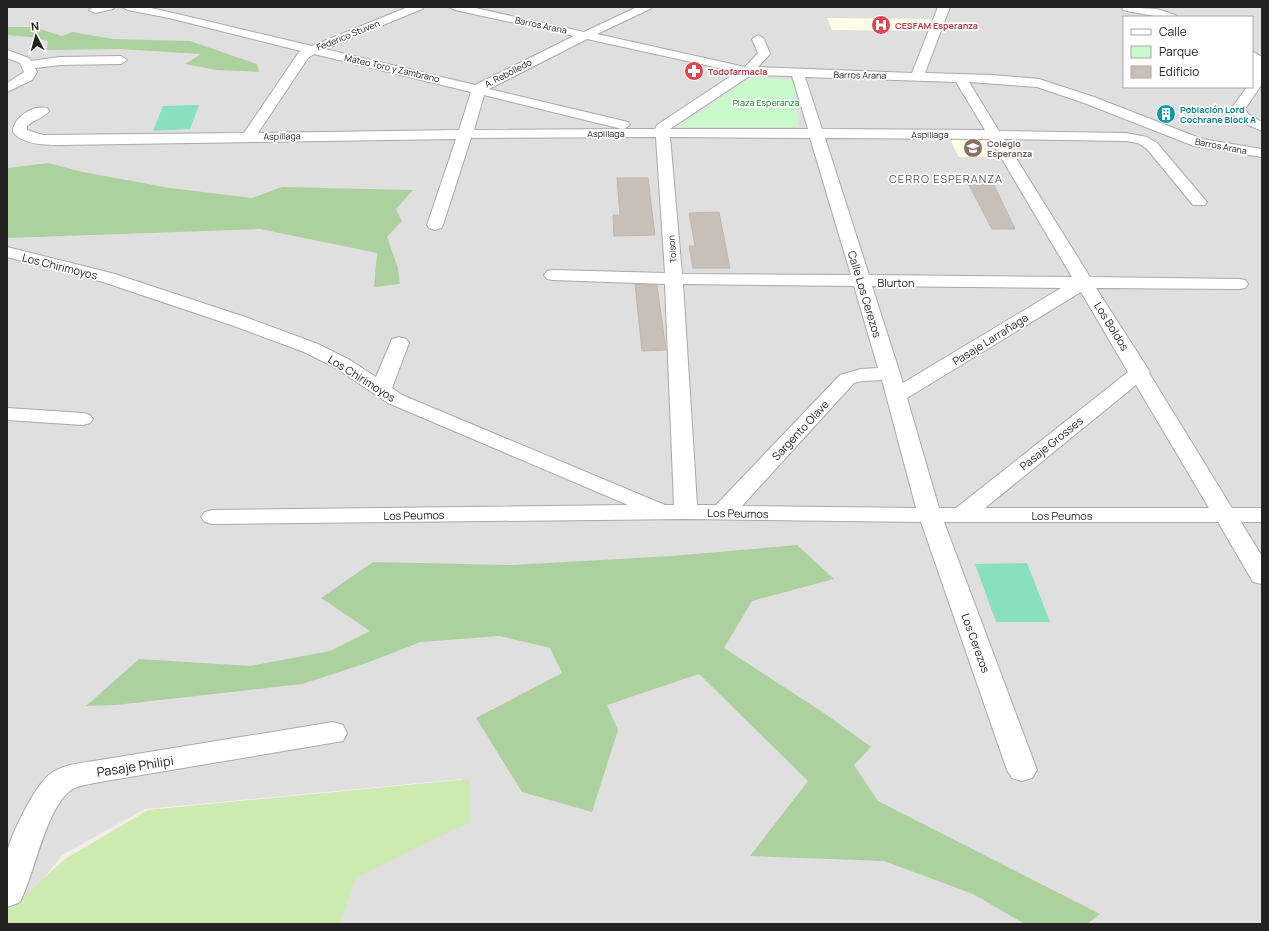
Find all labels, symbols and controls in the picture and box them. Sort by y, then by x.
street label: Barros Arana [514,13,568,37]
hospital icon: CESFAM Esperanza [870,14,892,36]
north arrow [16,16,56,56]
street label: Federico Stuven [315,16,381,54]
legend [1123,16,1253,88]
text: N [30,18,40,33]
place label: CESFAM Esperanza [895,19,978,32]
text: Calle [1159,23,1187,40]
text: Parque [1159,43,1198,60]
street label: Mateo Toro y Zambrano [343,51,441,85]
street label: A. Rebolledo [482,56,534,90]
pharmacy icon: Todofarmacia [683,60,705,82]
text: Edificio [1159,63,1199,80]
place label: Todofarmacia [708,65,767,78]
street label: Barros Arana [833,68,887,82]
park label: Plaza Esperanza [732,96,800,109]
building icon: Población Lord Cochrane Block A [1155,103,1177,125]
place label: Población Lord Cochrane Block A [1180,103,1256,126]
street label: Aspillaga [587,127,625,140]
street label: Aspillaga [911,128,949,141]
street label: Aspillaga [263,129,301,143]
street label: Barros Arana [1194,135,1248,157]
school or university icon: Colegio Esperanza [962,137,984,159]
place label: Colegio Esperanza [987,137,1032,160]
district label: CERRO ESPERANZA [889,171,1003,186]
street label: Tolson [664,235,680,263]
street label: Los Chirimoyos [21,249,99,283]
street label: Calle Los Cerezos [845,249,885,339]
street label: Blurton [877,275,915,290]
street label: Los Boldos [1091,299,1133,353]
street label: Pasaje Larrañaga [949,310,1031,368]
street label: Los Chirimoyos [325,351,399,405]
street label: Sargento Olave [768,396,832,463]
street label: Pasaje Grosses [1016,413,1086,473]
street label: Los Peumos [707,505,769,521]
street label: Los Peumos [383,507,445,523]
street label: Los Peumos [1031,508,1093,523]
street label: Los Cerezos [958,611,994,675]
street label: Pasaje Philipi [95,751,175,781]

